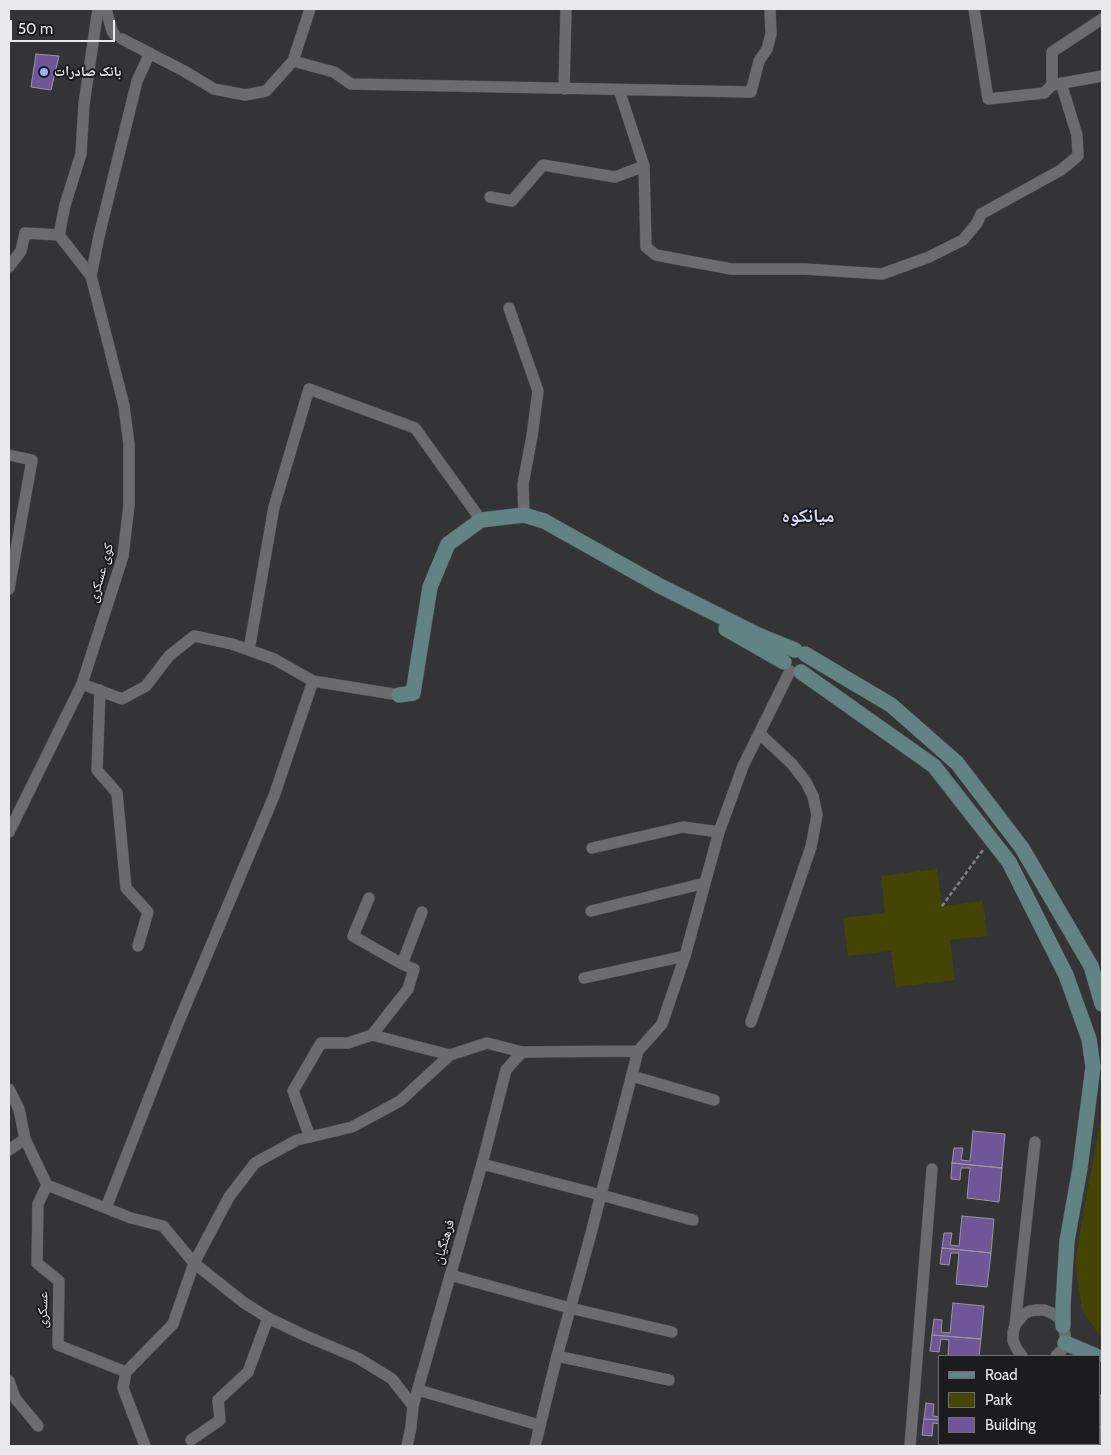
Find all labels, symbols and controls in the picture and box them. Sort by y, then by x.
scale bar [12,10,118,42]
text: 50 m [18,20,53,38]
place label: بانک صادرات [54,64,121,80]
marker: بانک صادرات [38,66,50,78]
district label: میانکوه [782,505,834,527]
street label: کوی عسکری [84,541,118,605]
street label: فرهنگیان [430,1218,458,1266]
street label: عسکری [34,1291,52,1329]
legend [938,1355,1101,1445]
text: Road [985,1366,1018,1384]
text: Park [985,1391,1012,1409]
text: Building [985,1416,1036,1434]

